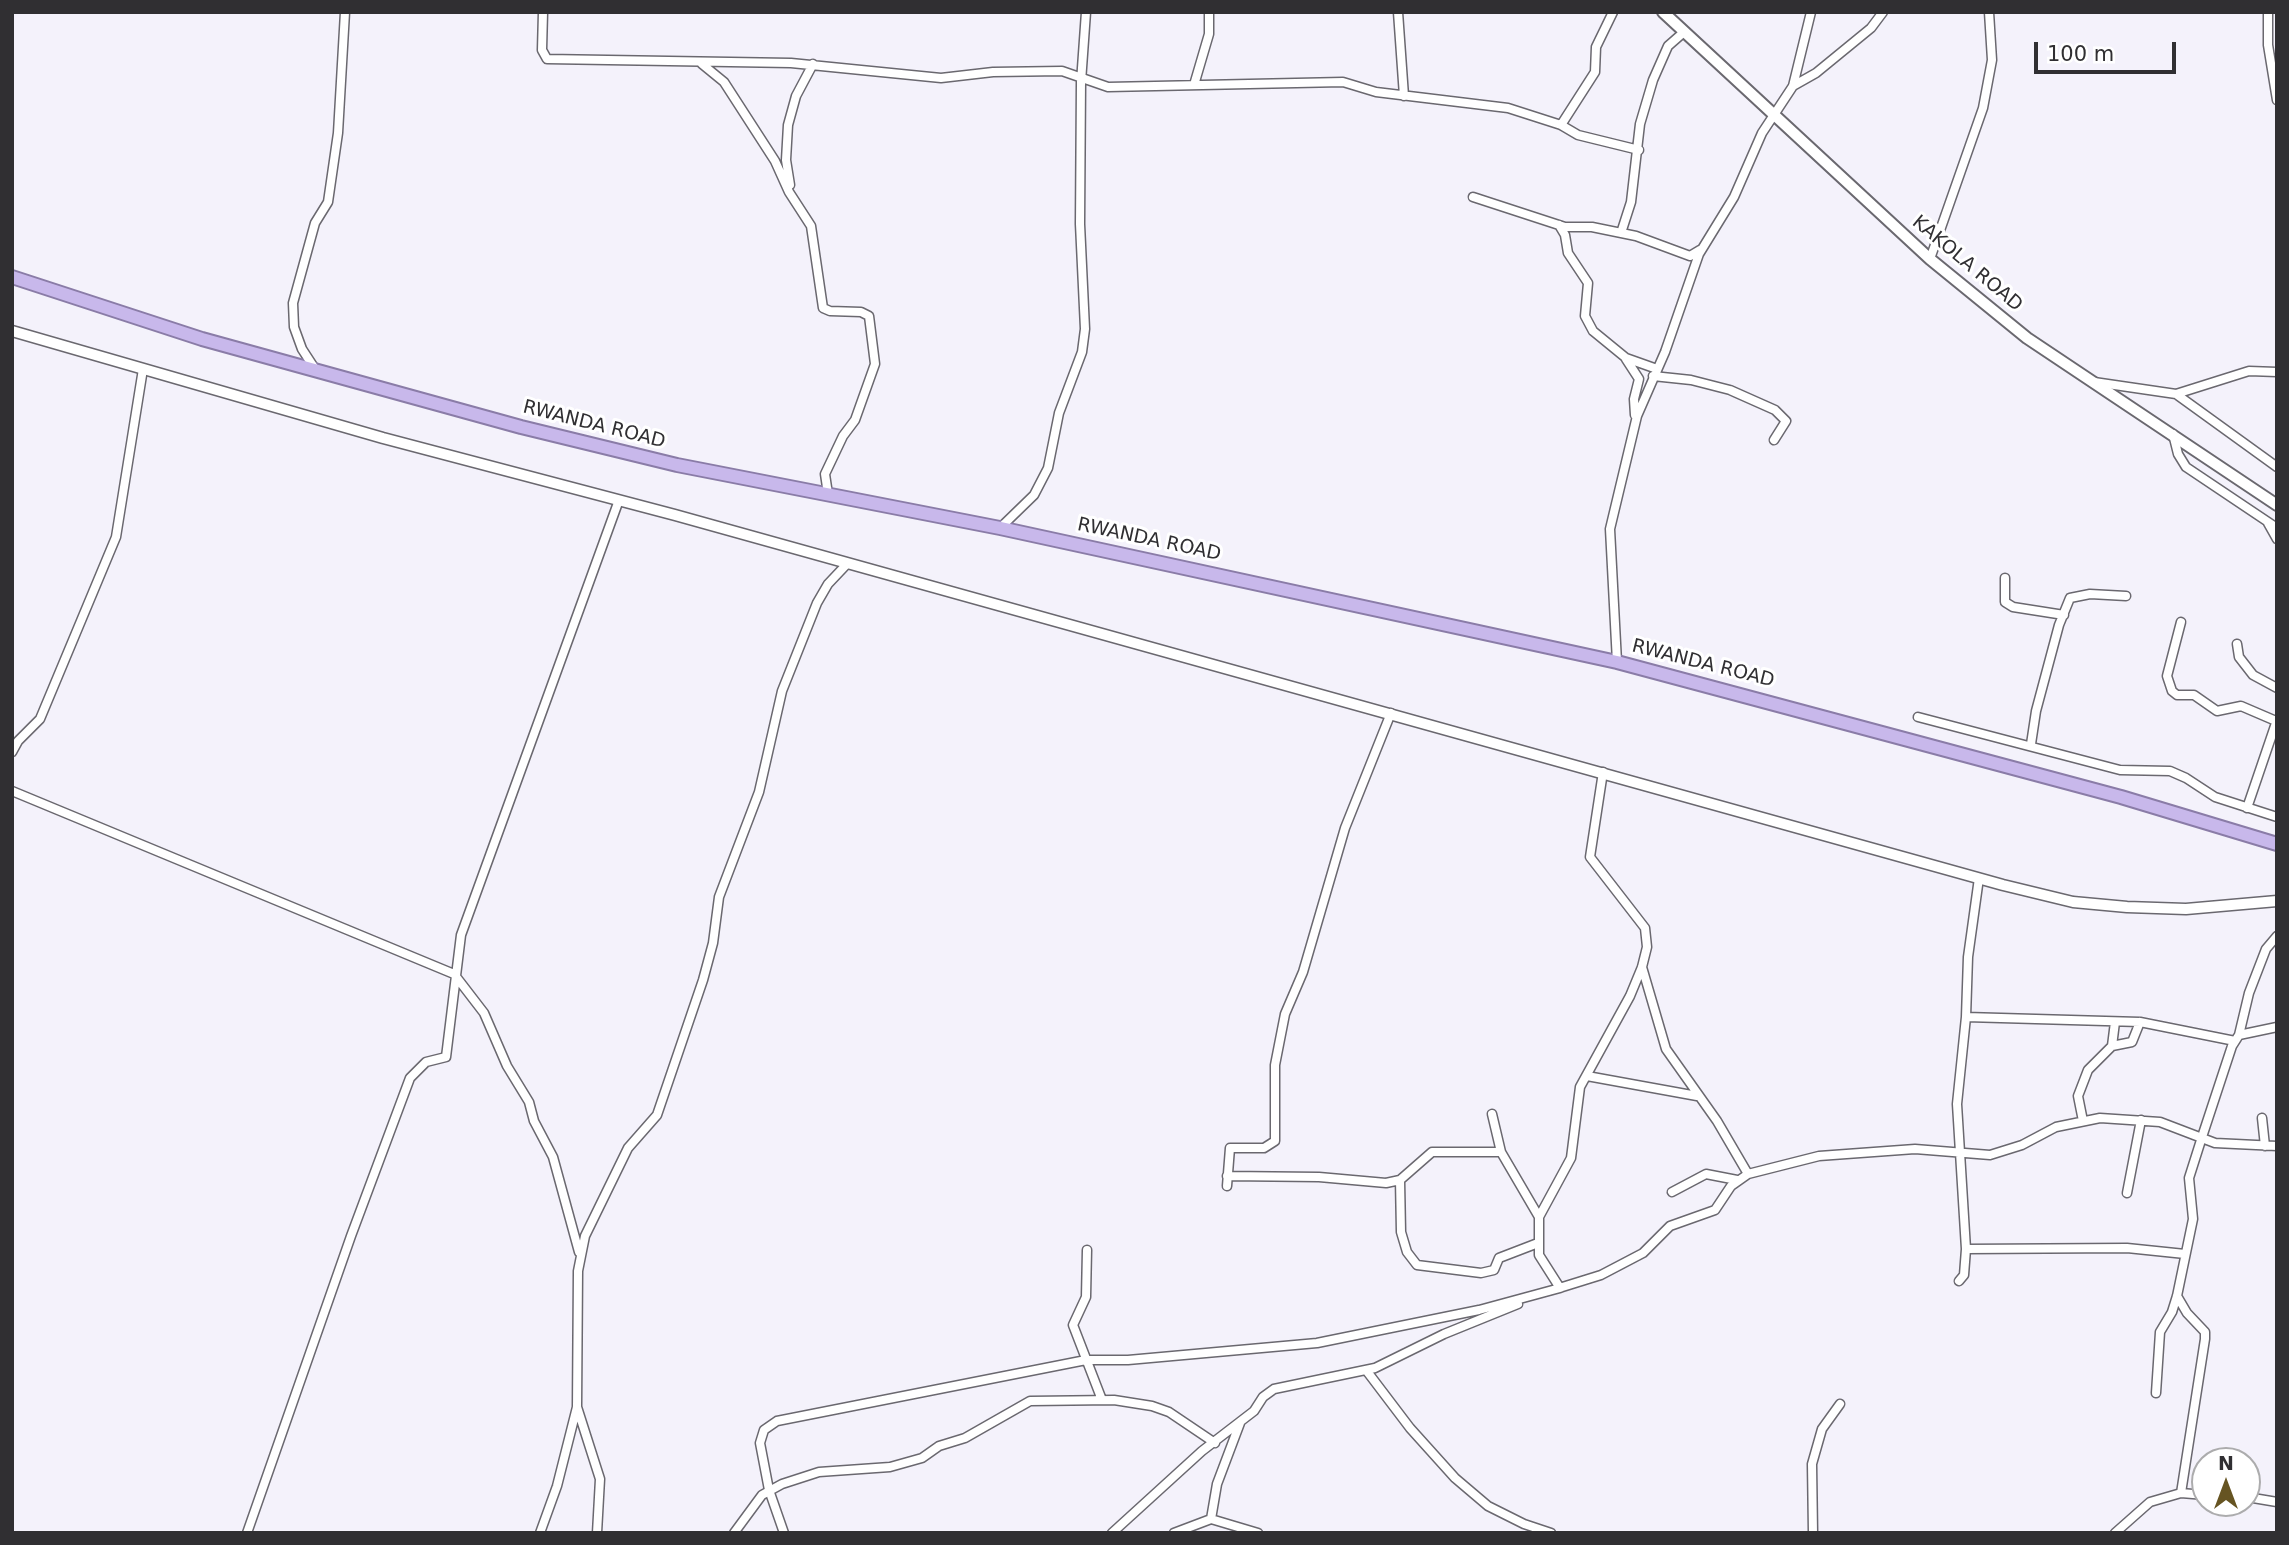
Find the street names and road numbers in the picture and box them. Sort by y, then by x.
street label: KAKOLA ROAD [1907,211,2027,317]
street label: RWANDA ROAD [520,396,668,454]
street label: RWANDA ROAD [1075,514,1223,566]
street label: RWANDA ROAD [1629,635,1777,693]

